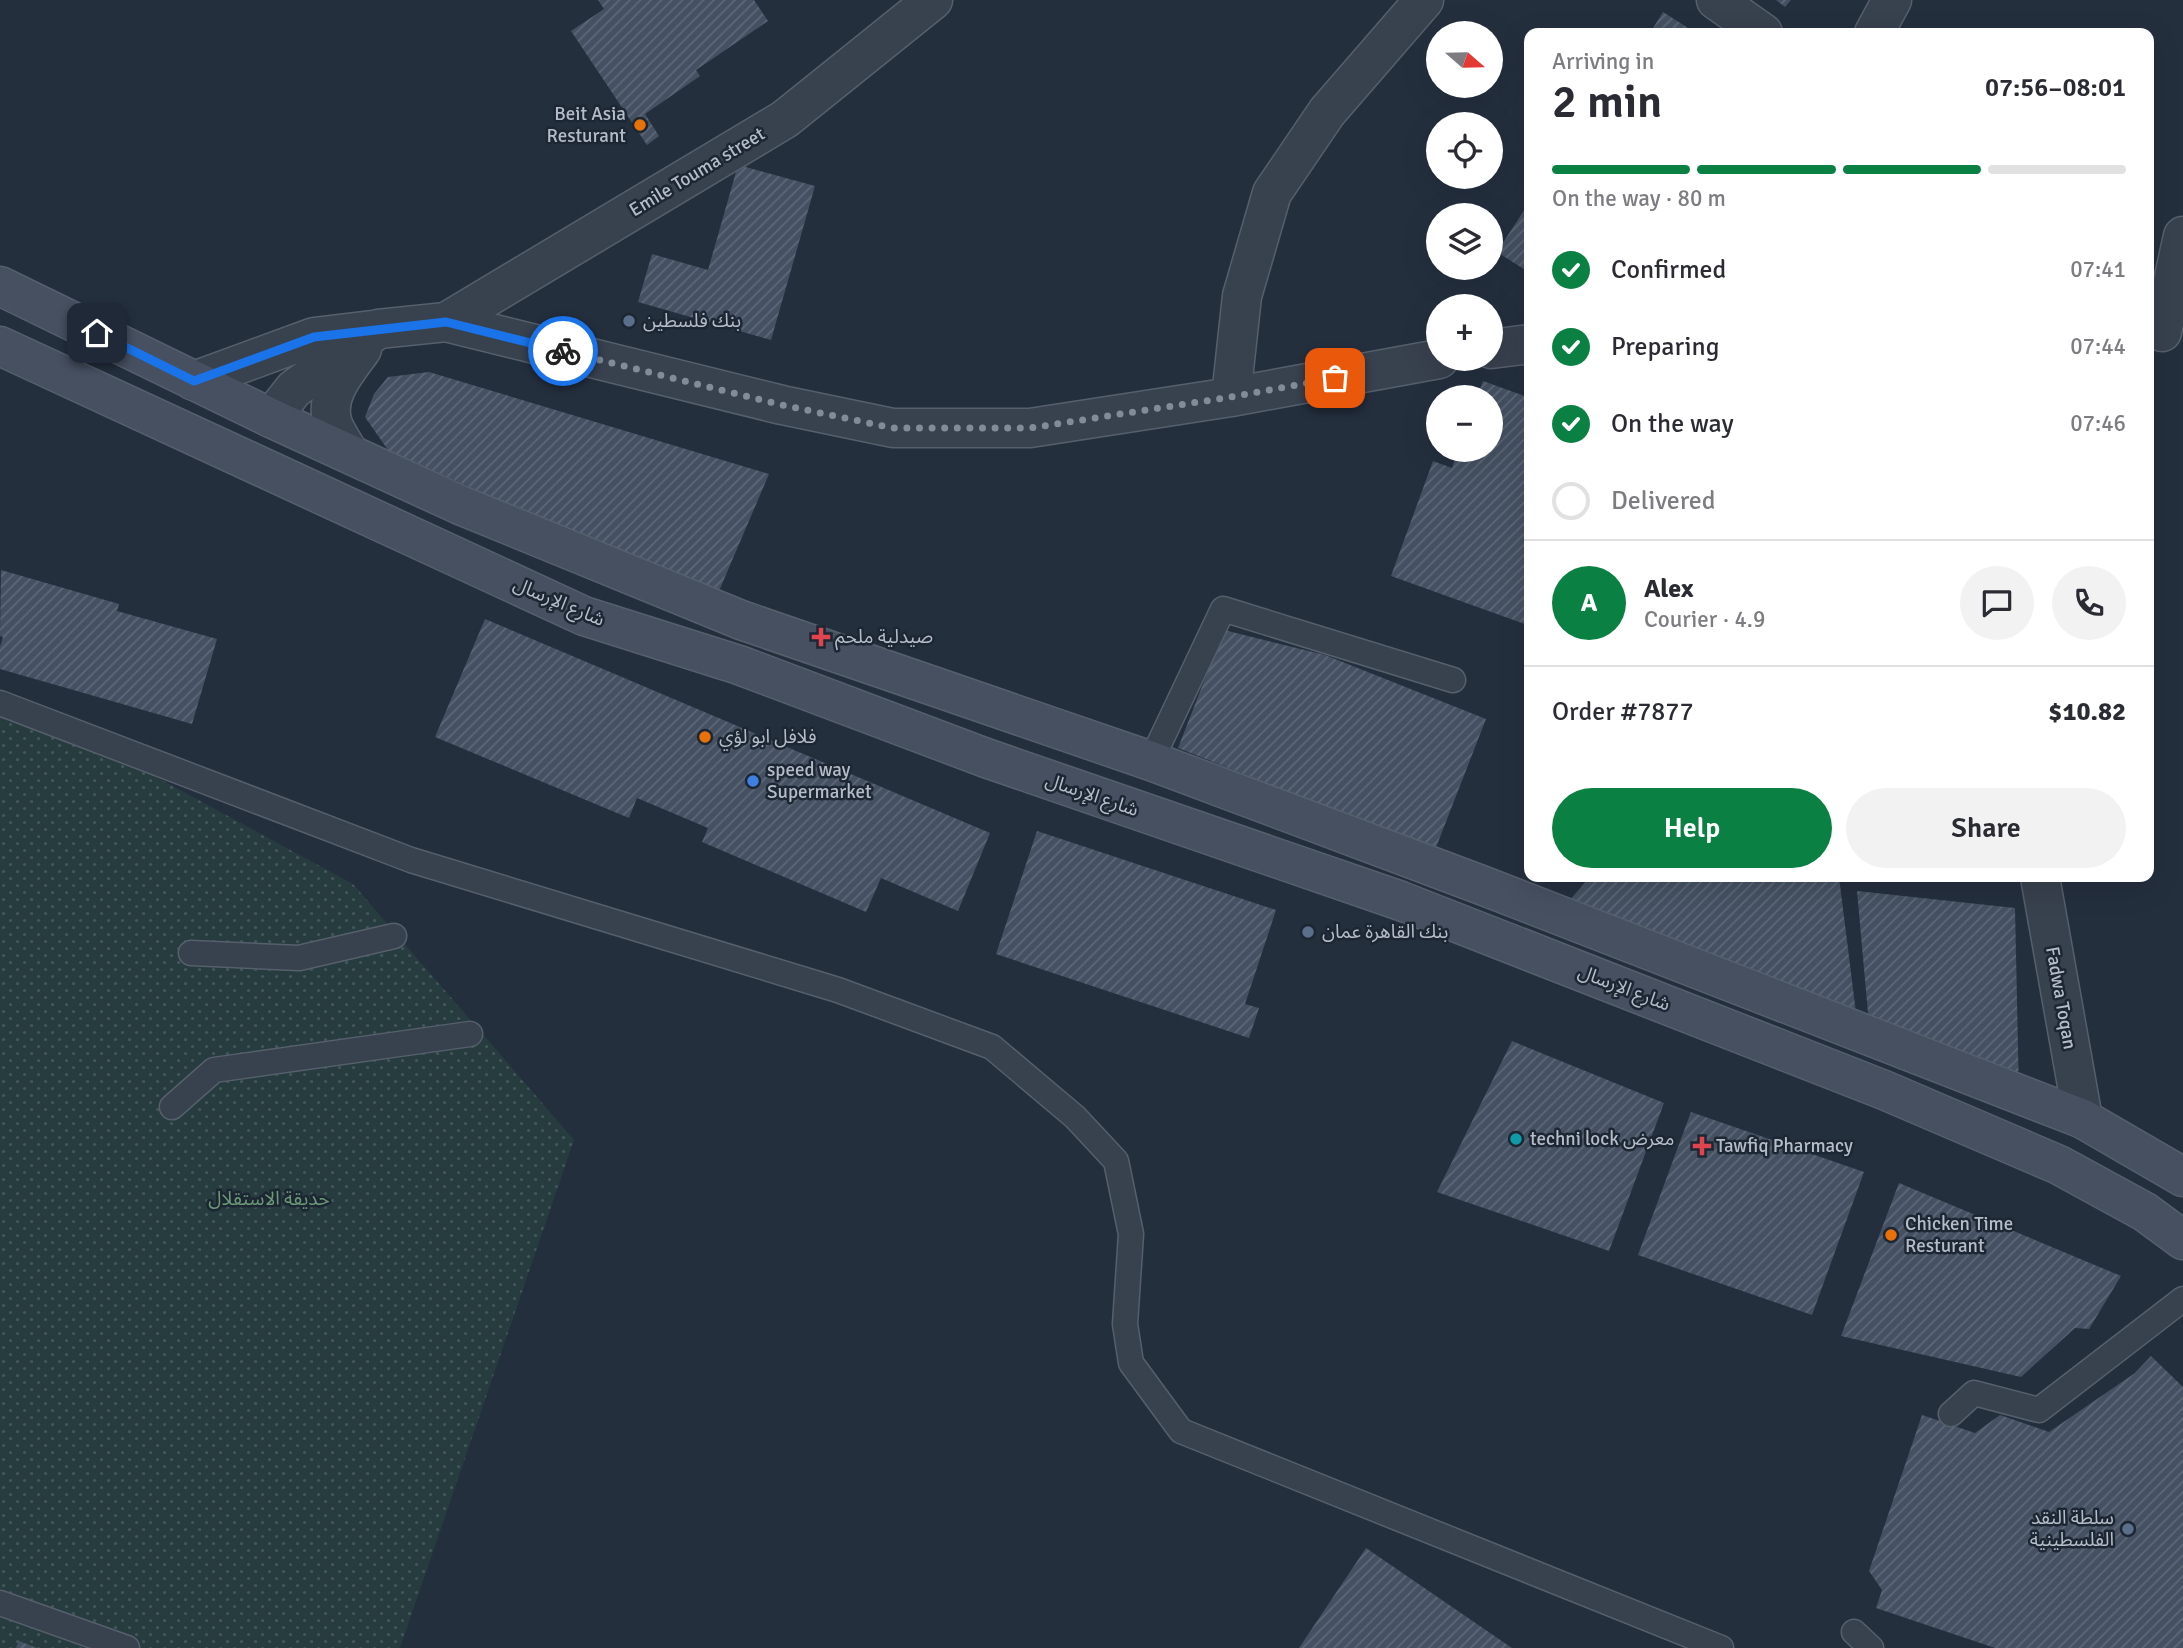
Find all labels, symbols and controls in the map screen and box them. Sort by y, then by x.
north arrow [1426,21,1503,98]
map controls [1426,21,1503,462]
text: Arriving in [1552,47,1654,76]
text: 07:56–08:01 [1985,72,2126,104]
text: 2 min [1552,74,1662,130]
place label: Beit Asia Resturant [546,102,626,148]
button: locate [1426,112,1503,189]
marker: Beit Asia Resturant [632,117,648,133]
street label: Emile Touma street [625,122,770,222]
text: On the way · 80 m [1552,184,1726,213]
button: layers [1426,203,1503,280]
icon: check [1552,251,1590,289]
text: Confirmed [1611,254,1726,286]
text: 07:41 [2070,255,2126,284]
button: + [1426,294,1503,371]
pin [67,303,127,363]
place label: بنك فلسطين [643,309,741,333]
marker: بنك فلسطين [621,313,637,329]
icon: home [78,314,116,352]
courier [528,316,598,386]
icon: check [1552,328,1590,366]
text: Preparing [1611,331,1719,363]
icon: bike [544,332,582,370]
text: 07:44 [2070,332,2126,361]
pin [1305,348,1365,408]
icon: bag [1316,359,1354,397]
button: − [1426,385,1503,462]
icon: check [1552,405,1590,443]
text: On the way [1611,408,1734,440]
text: 07:46 [2070,409,2126,438]
text: Delivered [1611,485,1716,517]
button: chat [1960,566,2034,640]
button: phone [2052,566,2126,640]
street label: شارع الإرسال [509,572,608,633]
text: Alex [1644,573,1694,605]
text: A [1581,587,1597,619]
text: Courier · 4.9 [1644,605,1765,634]
place label: صيدلية ملحم [835,625,933,651]
marker: صيدلية ملحم [813,629,829,645]
text: Order #7877 [1552,696,1693,728]
text: $10.82 [2048,696,2126,728]
place label: فلافل ابو لؤي [719,725,817,751]
marker: فلافل ابو لؤي [697,729,713,745]
place label: speed way Supermarket [767,758,872,804]
street label: شارع الإرسال [1042,768,1142,823]
marker: speed way Supermarket [745,773,761,789]
button: Help [1552,788,1832,868]
button: Share [1846,788,2126,868]
place label: بنك القاهرة عمان [1322,920,1448,944]
marker: بنك القاهرة عمان [1300,924,1316,940]
street label: Fadwa Toqan [2040,945,2082,1051]
street label: شارع الإرسال [1574,959,1673,1017]
place label: techni lock معرض [1530,1127,1675,1151]
marker: techni lock معرض [1508,1131,1524,1147]
place label: Tawfiq Pharmacy [1716,1134,1853,1158]
marker: Tawfiq Pharmacy [1694,1138,1710,1154]
park label: حديقة الاستقلال [208,1187,330,1211]
place label: Chicken Time Resturant [1905,1212,2013,1258]
marker: Chicken Time Resturant [1883,1227,1899,1243]
place label: سلطة النقد الفلسطينية [2030,1506,2114,1552]
marker: سلطة النقد الفلسطينية [2120,1521,2136,1537]

